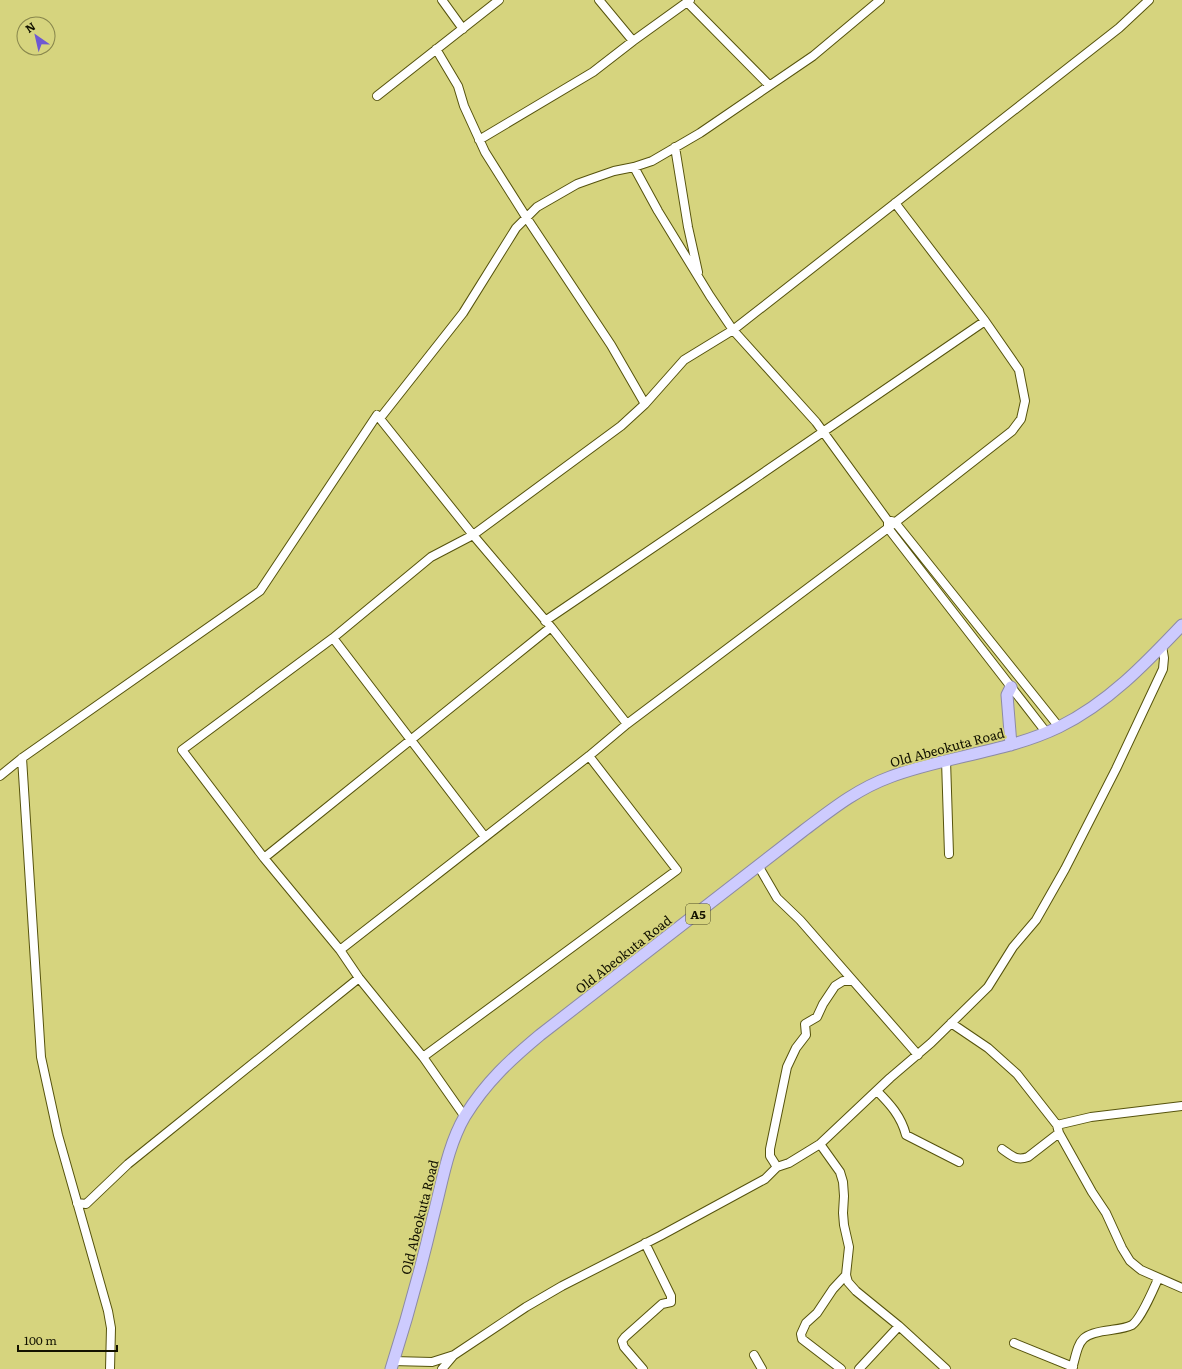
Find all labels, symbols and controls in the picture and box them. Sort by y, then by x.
north arrow [16,16,56,56]
text: N [22,18,38,36]
street label: Old Abeokuta Road [888,723,1006,771]
road number: A5 [686,904,710,924]
street label: Old Abeokuta Road [571,910,675,998]
street label: Old Abeokuta Road [396,1158,442,1276]
scale bar [18,1327,117,1353]
text: 100 m [24,1331,57,1349]

